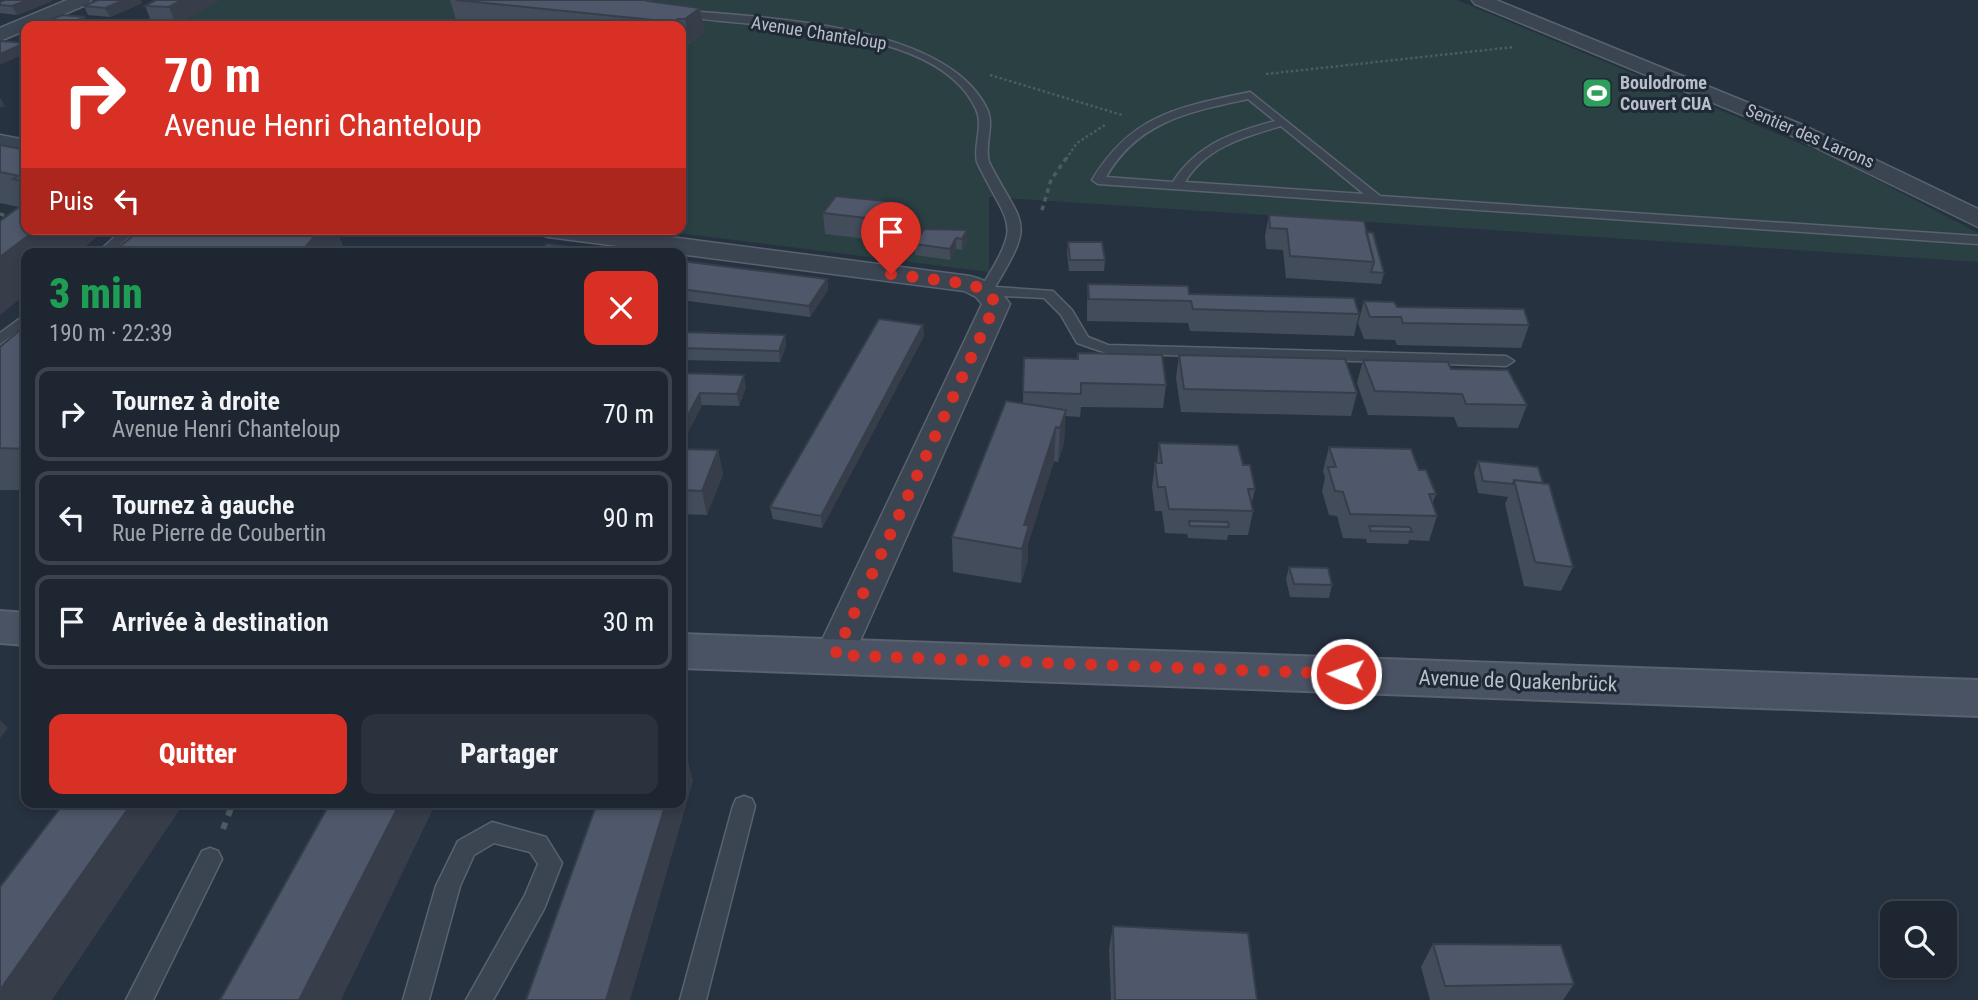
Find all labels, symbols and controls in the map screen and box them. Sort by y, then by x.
street label: Avenue Chanteloup [750,11,888,54]
text: 70 m [164,47,261,104]
icon: right [49,49,140,140]
place label: Boulodrome Couvert CUA [1620,72,1712,114]
sports icon: Boulodrome Couvert CUA [1580,76,1614,110]
street label: Sentier des Larrons [1743,99,1878,172]
text: Avenue Henri Chanteloup [164,106,482,144]
icon: left [108,182,146,220]
text: Puis [49,186,94,216]
pin [861,202,921,274]
icon: arrive [872,213,910,251]
text: 3 min [49,269,143,318]
button: close [584,271,658,345]
text: 190 m · 22:39 [49,320,173,347]
text: Tournez à droite [112,386,280,416]
icon: right [53,395,91,433]
text: 70 m [603,399,654,429]
text: Avenue Henri Chanteloup [112,416,340,443]
text: Tournez à gauche [112,490,294,520]
icon: left [53,499,91,537]
text: 90 m [603,503,654,533]
text: Rue Pierre de Coubertin [112,520,326,547]
icon: arrive [53,603,91,641]
text: Arrivée à destination [112,607,329,637]
text: 30 m [603,607,654,637]
position arrow [1309,637,1383,711]
street label: Avenue de Quakenbrück [1418,666,1618,696]
button: Quitter [49,714,347,794]
button: Partager [361,714,658,794]
map controls [1880,901,1957,978]
button: search [1880,901,1957,978]

